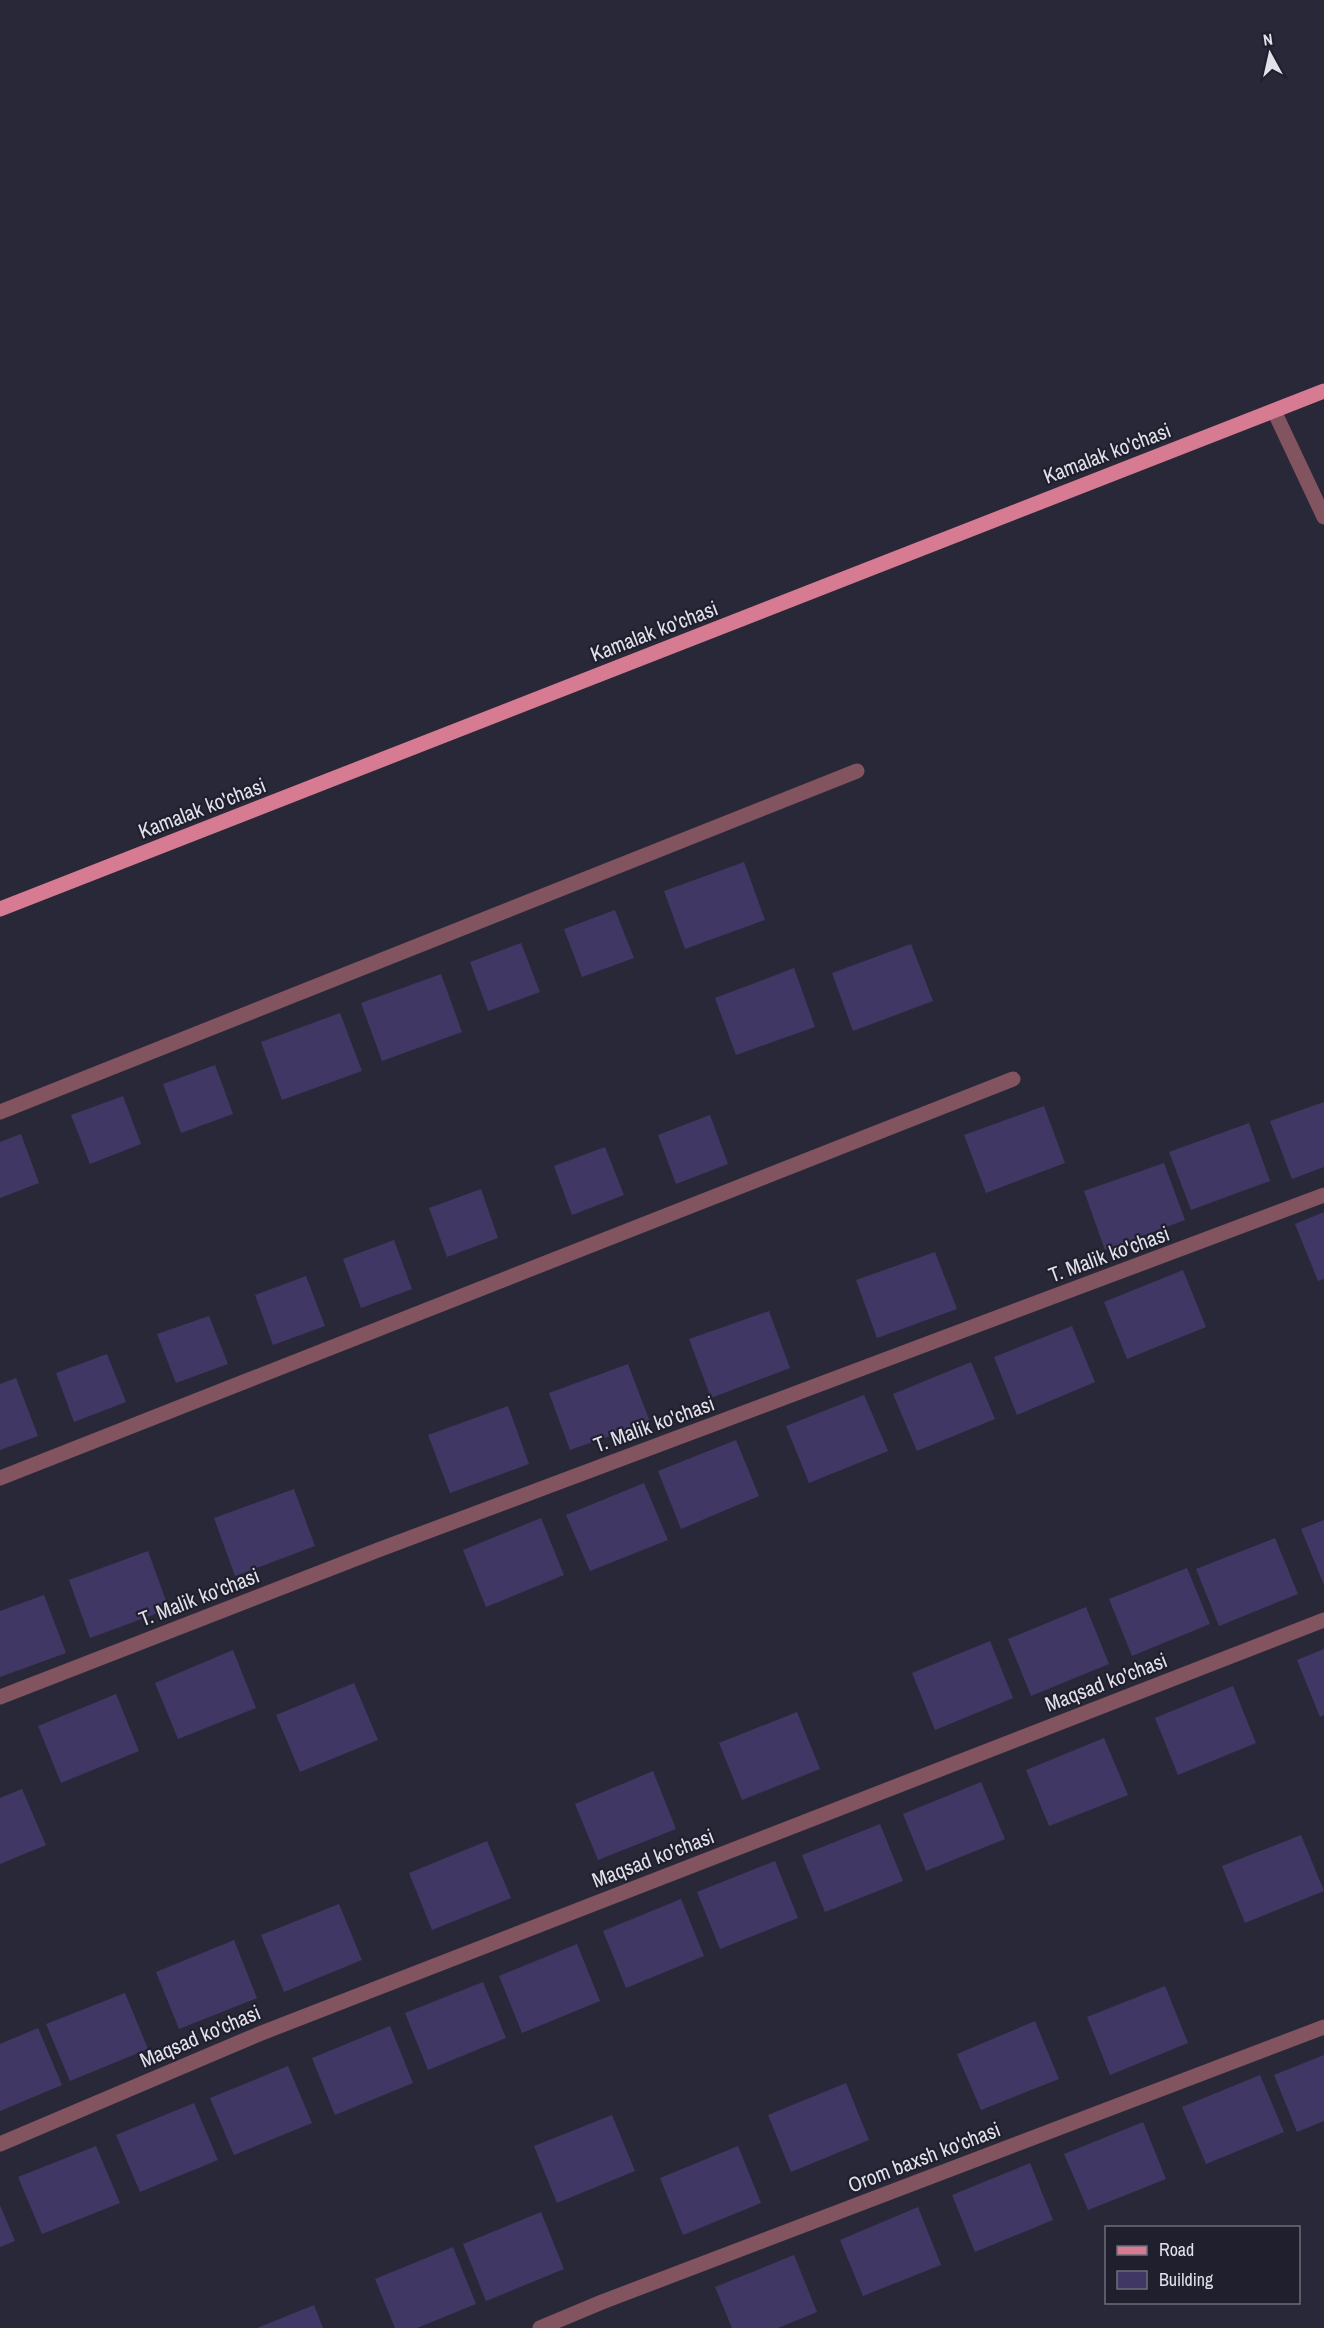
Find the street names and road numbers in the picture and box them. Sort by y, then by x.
street label: Kamalak ko'chasi [1039,415,1175,491]
street label: Kamalak ko'chasi [586,593,722,669]
street label: Kamalak ko'chasi [134,770,270,846]
street label: T. Malik ko'chasi [1044,1219,1174,1289]
street label: T. Malik ko'chasi [589,1389,719,1459]
street label: T. Malik ko'chasi [135,1561,263,1633]
street label: Maqsad ko'chasi [1041,1645,1171,1719]
street label: Maqsad ko'chasi [588,1821,718,1895]
street label: Maqsad ko'chasi [135,1998,265,2074]
street label: Orom baxsh ko'chasi [844,2115,1004,2199]

